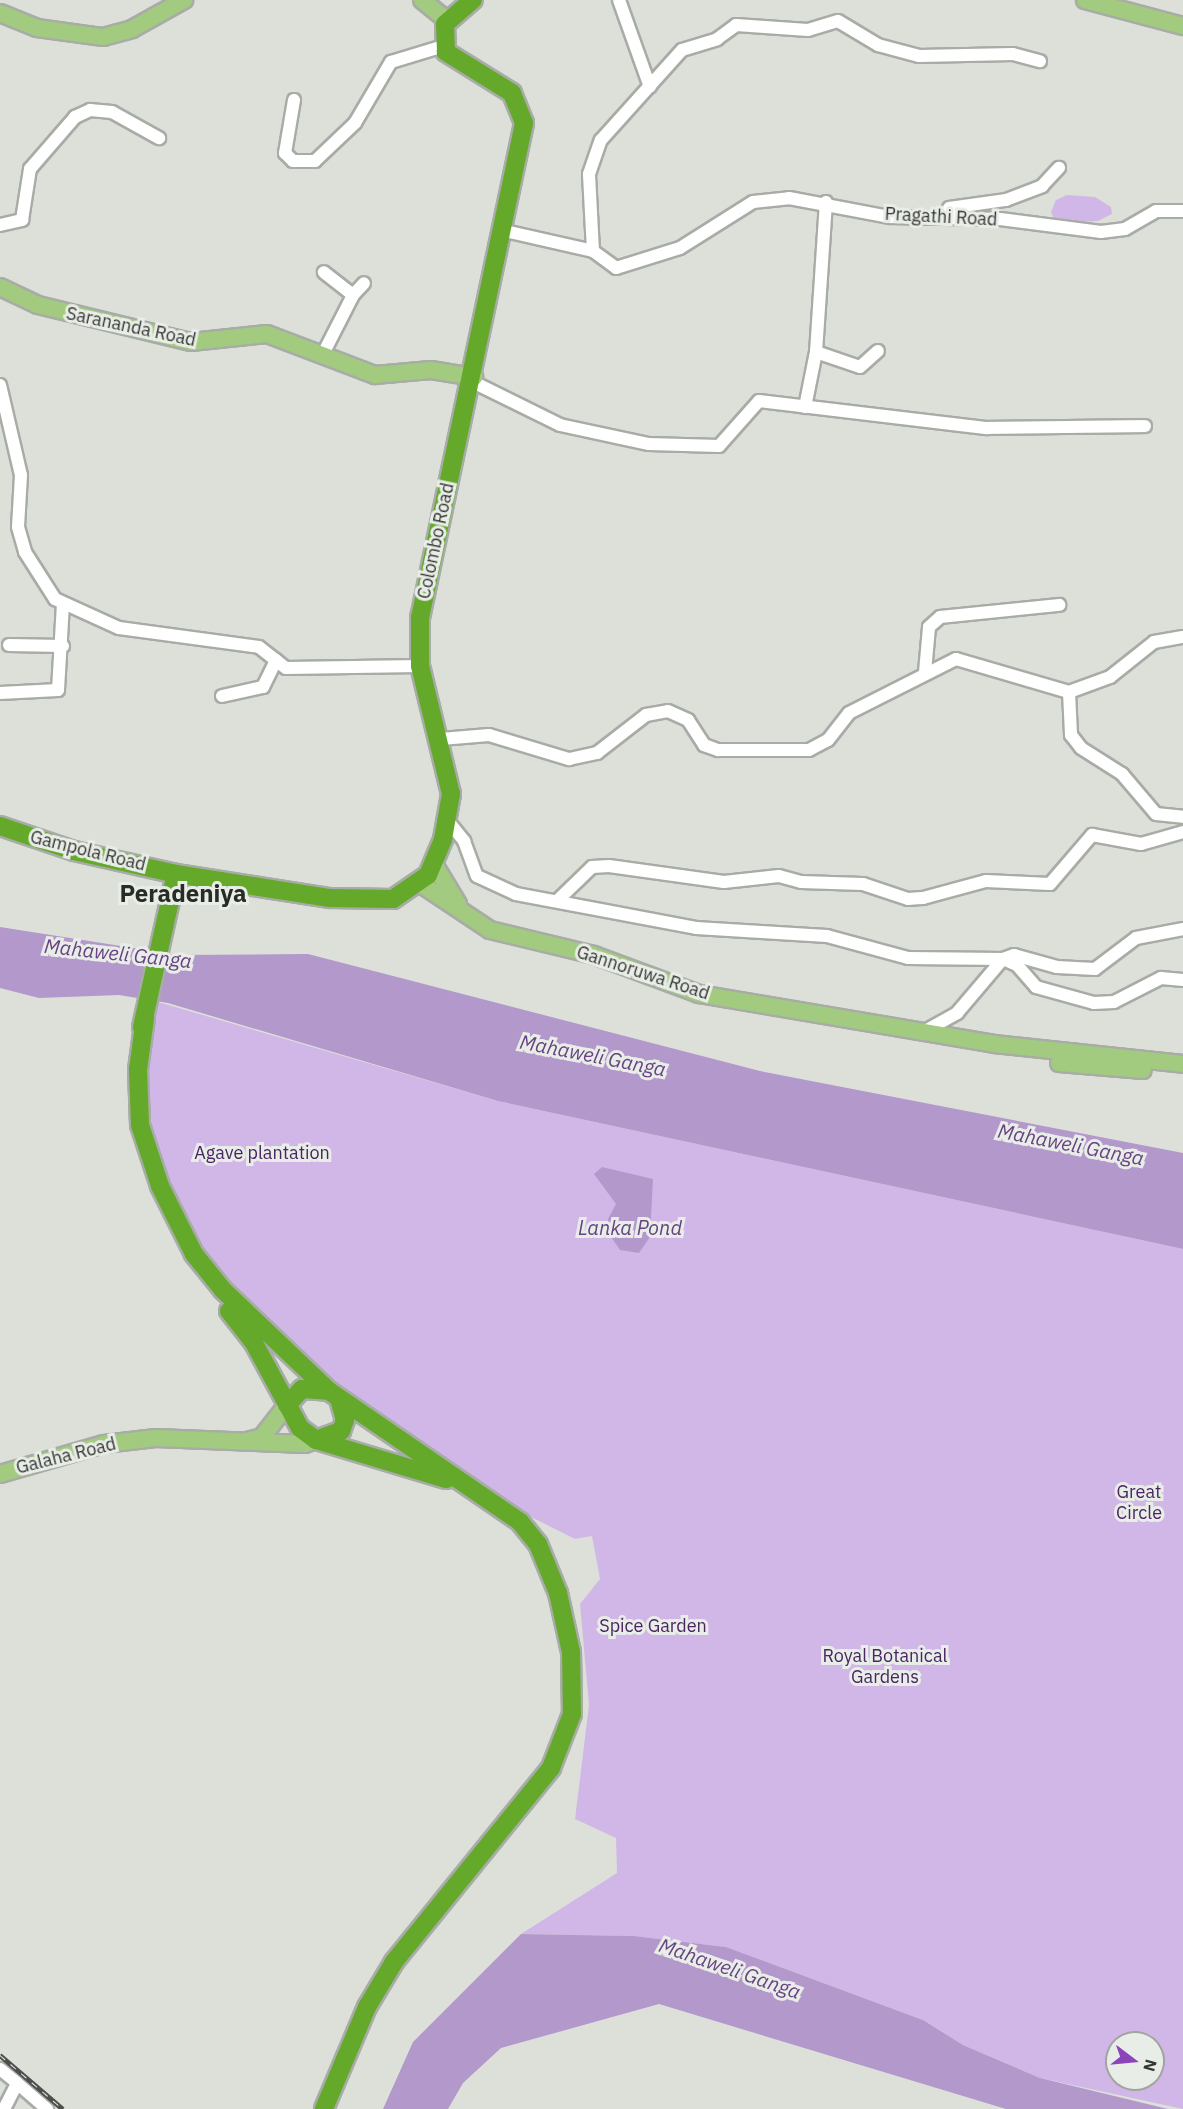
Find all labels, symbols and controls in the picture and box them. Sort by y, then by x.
street label: Pragathi Road [884,203,998,231]
street label: Sarananda Road [64,303,198,351]
street label: Colombo Road [413,481,459,601]
street label: Gampola Road [28,826,148,876]
district label: Peradeniya [119,880,247,908]
water label: Mahaweli Ganga [43,933,193,973]
street label: Gannoruwa Road [574,941,712,1005]
water label: Mahaweli Ganga [518,1029,668,1081]
water label: Mahaweli Ganga [996,1118,1146,1170]
park label: Agave plantation [194,1142,330,1164]
water label: Lanka Pond [578,1215,682,1239]
street label: Galaha Road [14,1433,118,1479]
park label: Great Circle [1116,1482,1162,1524]
park label: Spice Garden [599,1615,707,1637]
park label: Royal Botanical Gardens [823,1646,947,1688]
water label: Mahaweli Ganga [656,1933,804,2003]
north arrow [1105,2031,1165,2091]
text: N [1139,2057,1162,2074]

